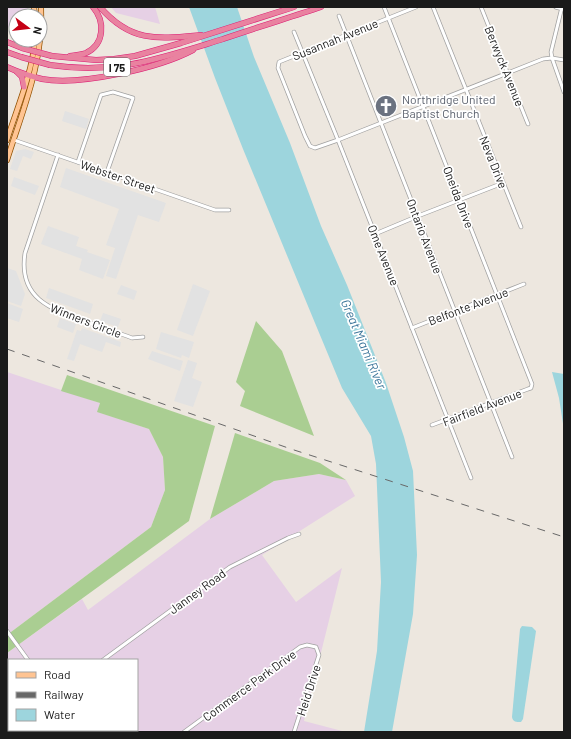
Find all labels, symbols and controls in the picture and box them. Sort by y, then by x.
north arrow [8,8,48,48]
street label: Susannah Avenue [290,15,380,63]
street label: Berwyck Avenue [483,24,527,108]
text: N [31,25,45,36]
road number: I 75 [104,58,130,76]
place label: Northridge United Baptist Church [402,92,496,120]
church icon: Northridge United Baptist Church [373,93,399,119]
street label: Neva Drive [477,134,511,190]
street label: Webster Street [78,157,158,195]
street label: Oneida Drive [441,164,477,230]
street label: Ontario Avenue [404,197,446,275]
street label: Ome Avenue [365,223,403,287]
street label: Belfonte Avenue [426,284,510,328]
water label: Great Miami River [338,297,390,392]
street label: Winners Circle [48,300,124,340]
street label: Fairfield Avenue [440,385,524,429]
street label: Janney Road [166,566,228,616]
street label: Commerce Park Drive [200,646,298,724]
legend [8,659,138,731]
street label: Heid Drive [293,663,323,717]
text: Road [44,667,71,681]
text: Railway [44,687,84,701]
text: Water [44,707,76,721]

